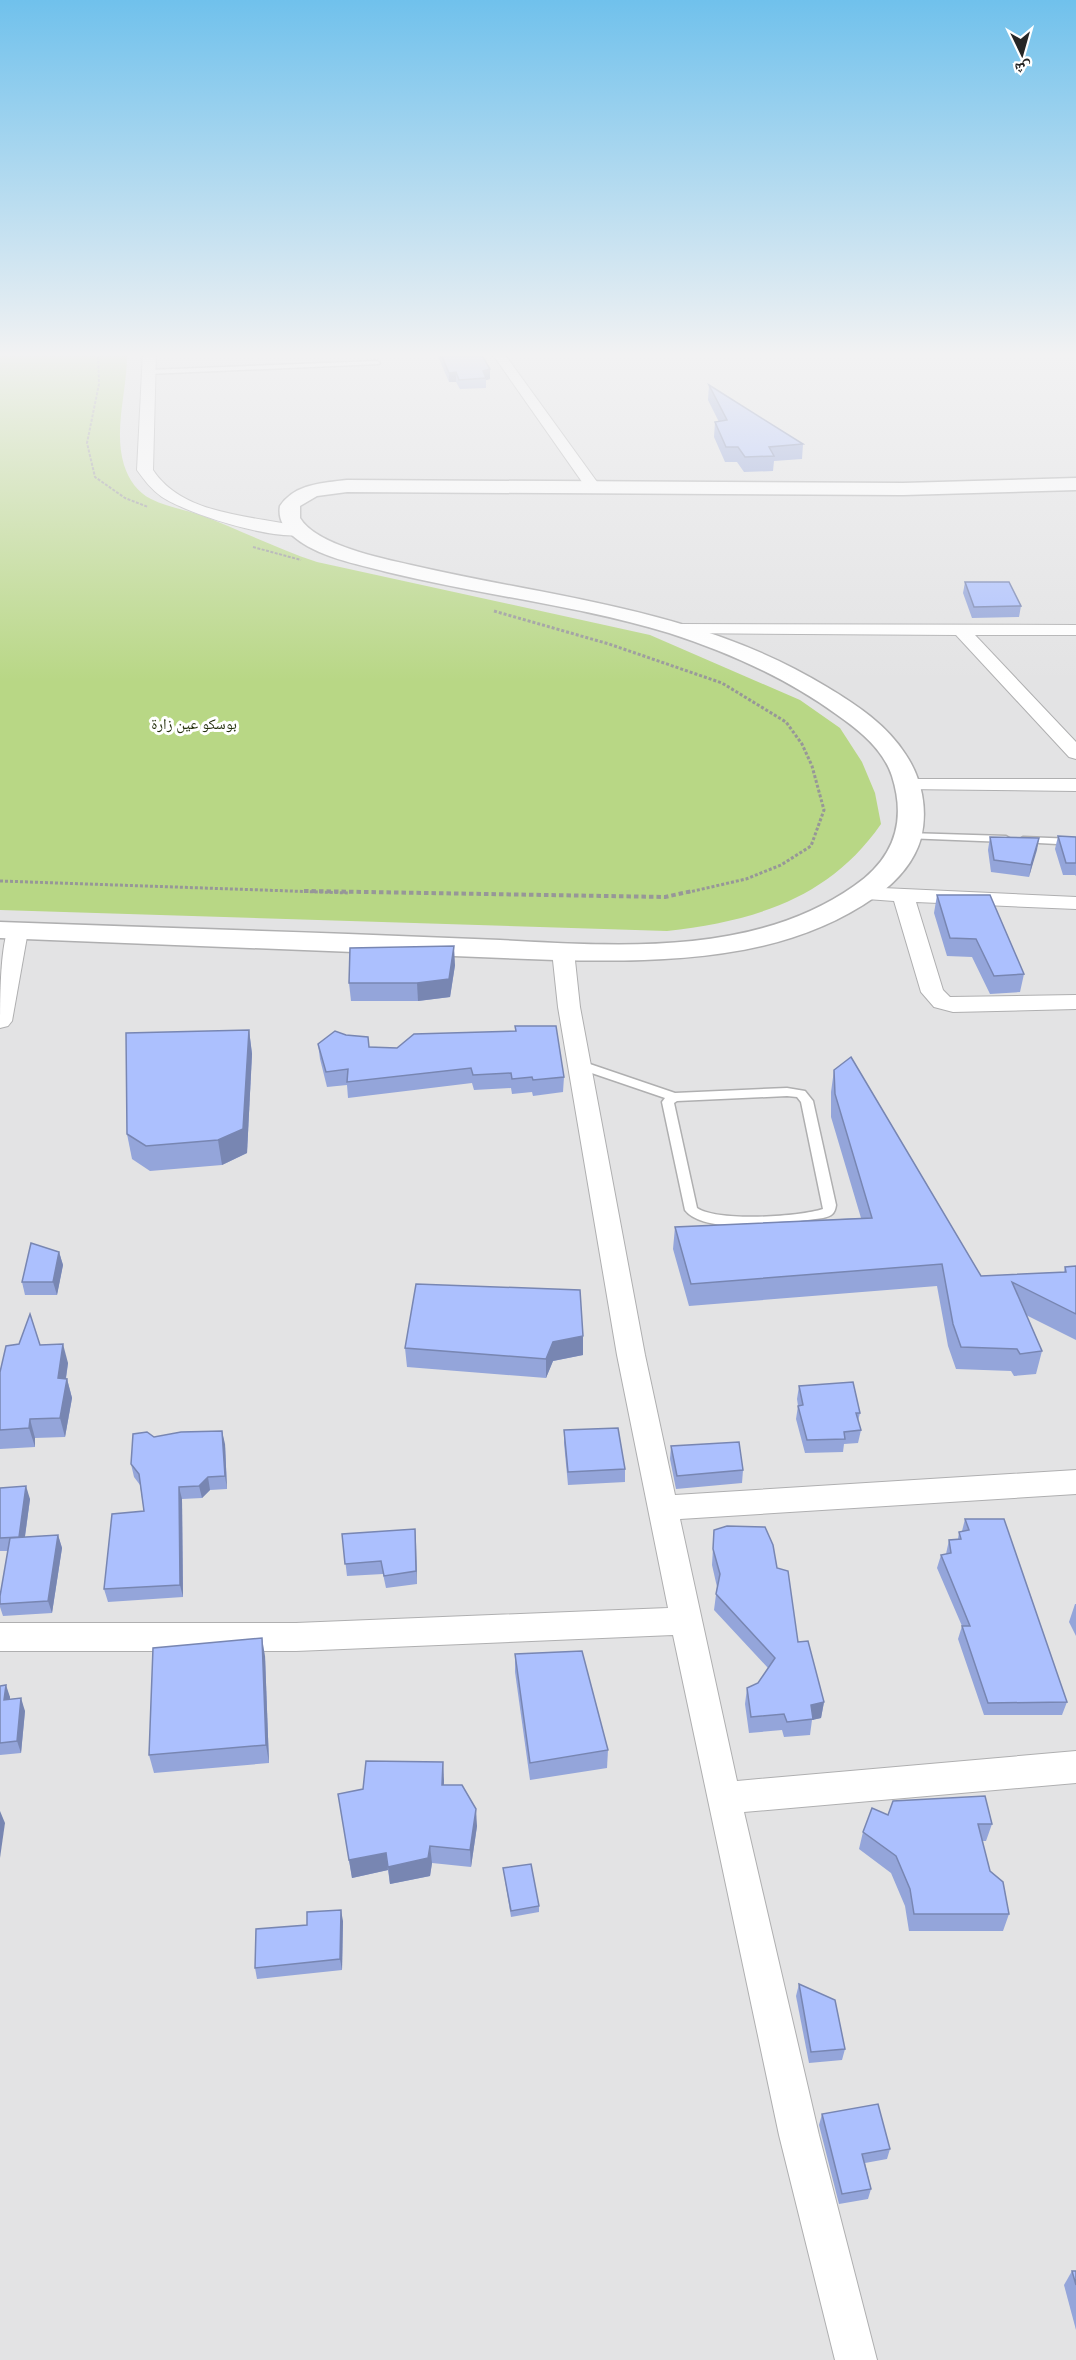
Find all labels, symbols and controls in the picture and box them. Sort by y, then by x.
north arrow [992,24,1052,84]
text: ش [1014,58,1033,80]
park label: بوسكو عين زارة [151,714,237,734]

